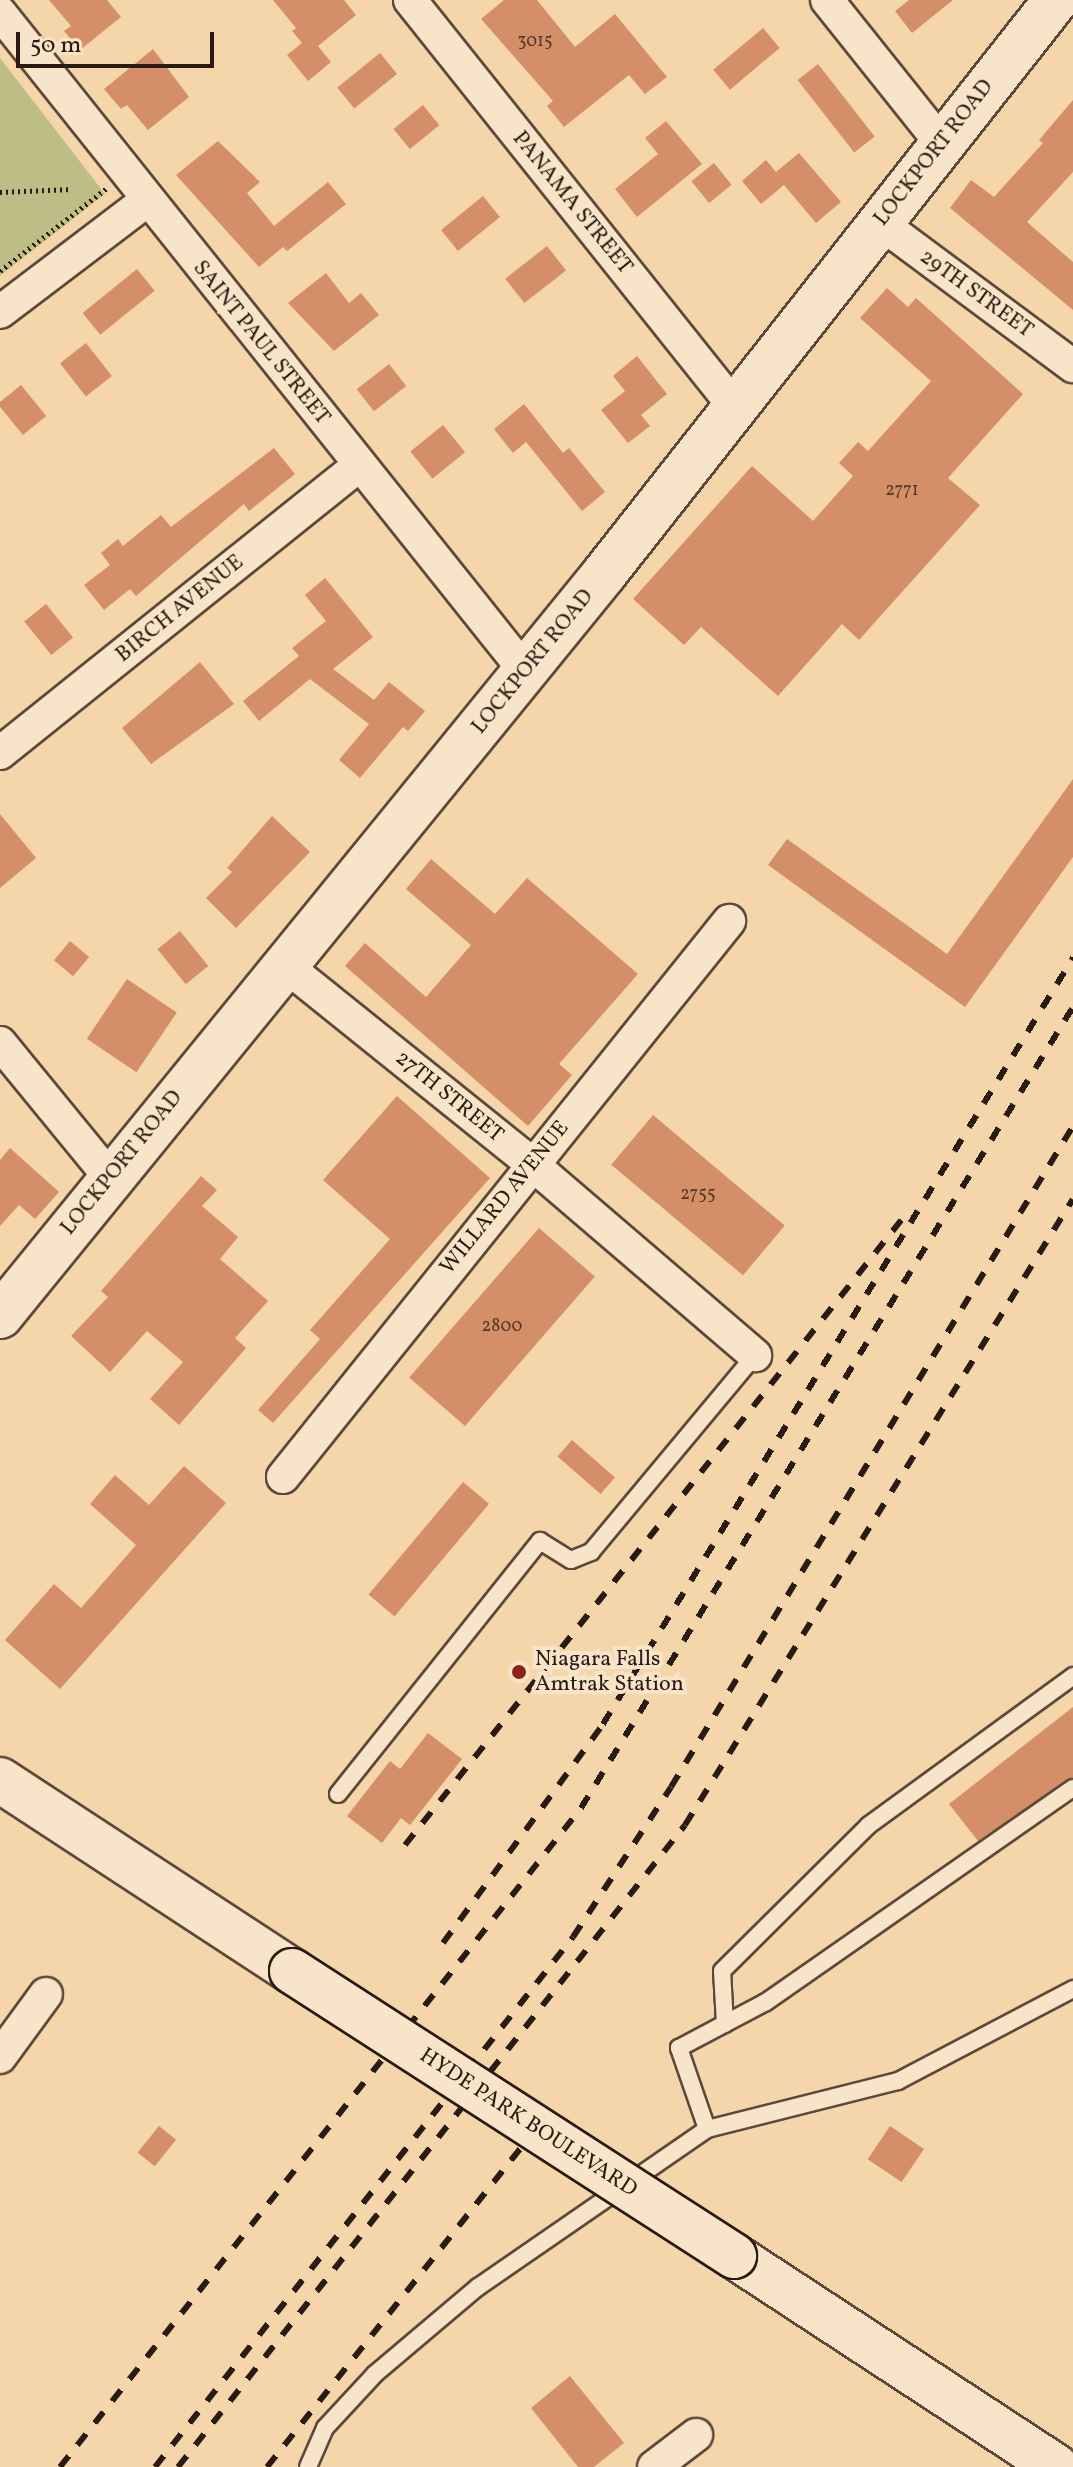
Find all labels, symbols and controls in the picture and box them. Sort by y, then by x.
scale bar [20,16,218,66]
text: 50 m [30,29,82,63]
house number: 3015 [517,31,553,53]
street label: LOCKPORT ROAD [868,74,1000,232]
street label: PANAMA STREET [506,126,638,280]
street label: 29TH STREET [914,244,1038,344]
street label: SAINT PAUL STREET [186,255,336,431]
house number: 2771 [885,480,919,502]
street label: BIRCH AVENUE [111,549,249,669]
street label: LOCKPORT ROAD [466,584,600,740]
street label: 27TH STREET [389,1045,509,1149]
street label: LOCKPORT ROAD [55,1085,189,1241]
street label: WILLARD AVENUE [435,1116,575,1280]
house number: 2755 [680,1184,716,1206]
house number: 2800 [482,1316,522,1338]
place label: Niagara Falls Amtrak Station [535,1646,684,1698]
marker: Niagara Falls Amtrak Station [510,1663,528,1681]
street label: HYDE PARK BOULEVARD [414,2043,642,2203]

